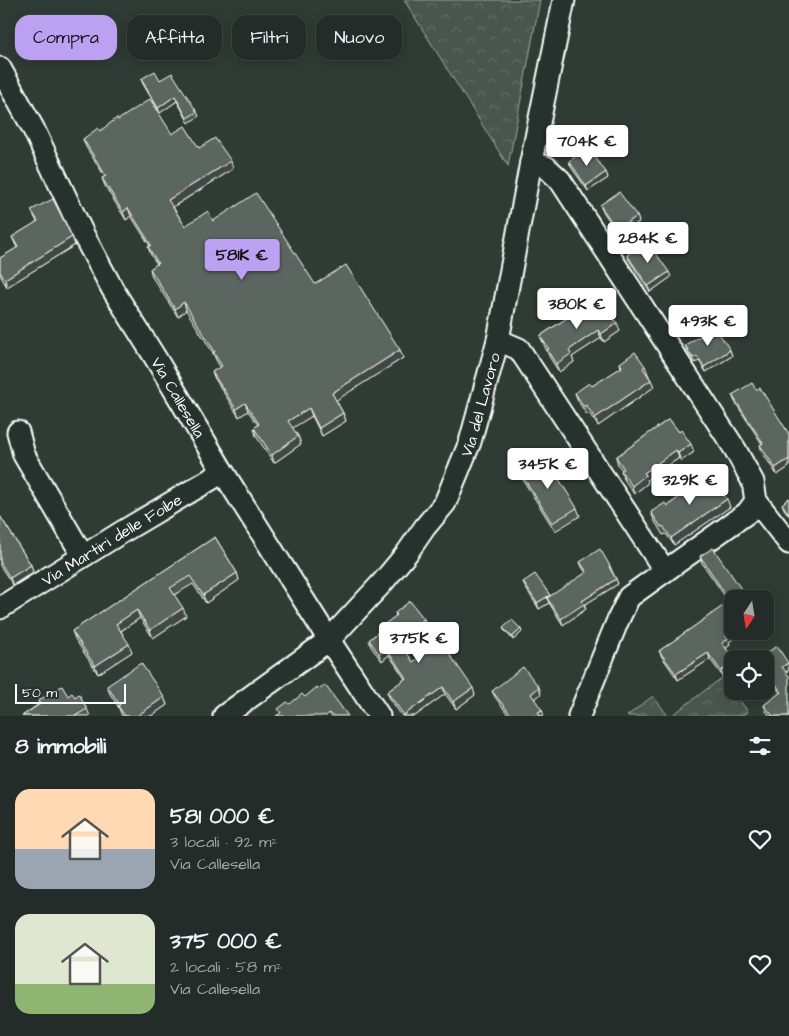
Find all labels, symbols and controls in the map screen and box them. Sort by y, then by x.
chip: Compra [15,15,117,60]
chip: Affitta [127,15,222,60]
chip: Filtri [232,15,306,60]
chip: Nuovo [316,15,402,60]
pin: 704K € [546,124,628,167]
text: 704K € [557,130,617,152]
pin: 284K € [607,222,689,264]
text: 284K € [618,227,678,249]
pin: 581K € [201,238,283,281]
text: 581K € [216,244,268,266]
pin: 380K € [536,288,618,330]
text: 380K € [548,293,606,315]
pin: 493K € [667,304,749,347]
text: 493K € [680,310,736,332]
street label: Via del Lavoro [455,350,506,460]
street label: Via Callesella [145,353,210,442]
pin: 345K € [507,448,589,490]
text: 345K € [518,453,578,475]
pin: 329K € [649,464,731,506]
text: 329K € [662,469,718,491]
street label: Via Martiri delle Foibe [38,489,187,591]
north arrow [724,590,774,640]
map controls [724,590,774,700]
pin: 375K € [378,622,460,664]
text: 375K € [390,627,448,649]
button: locate [724,650,774,700]
scale bar [15,681,126,704]
text: 50 m [22,683,57,703]
text: 8 immobili [15,732,106,761]
icon: filters [746,732,774,760]
text: 581 000 € [170,802,274,831]
icon: home [55,809,115,869]
icon: heart [746,825,774,853]
text: 3 locali · 92 m² [170,831,277,853]
text: Via Callesella [170,853,260,875]
text: 375 000 € [170,927,282,956]
icon: home [55,934,115,994]
icon: heart [746,950,774,978]
text: 2 locali · 58 m² [170,956,282,978]
text: Via Callesella [170,978,260,1000]

